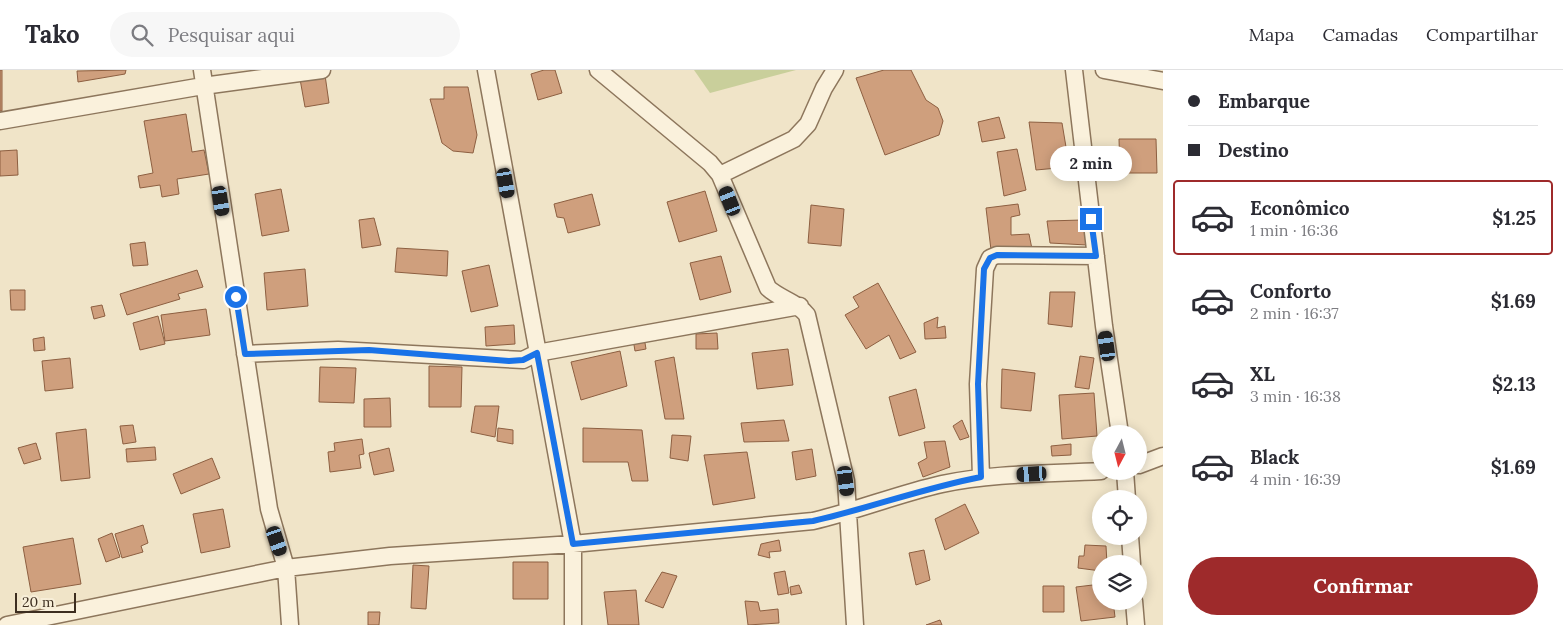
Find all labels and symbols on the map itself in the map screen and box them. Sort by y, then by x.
callout: 2 min [1050,146,1132,182]
car [496,167,515,199]
car [717,184,742,218]
car [211,185,230,217]
route end [1080,208,1102,230]
route start [225,286,247,308]
car [1097,330,1116,362]
north arrow [1092,425,1148,480]
car [836,465,855,497]
car [1016,466,1047,482]
car [265,524,288,558]
scale bar [15,590,76,613]

